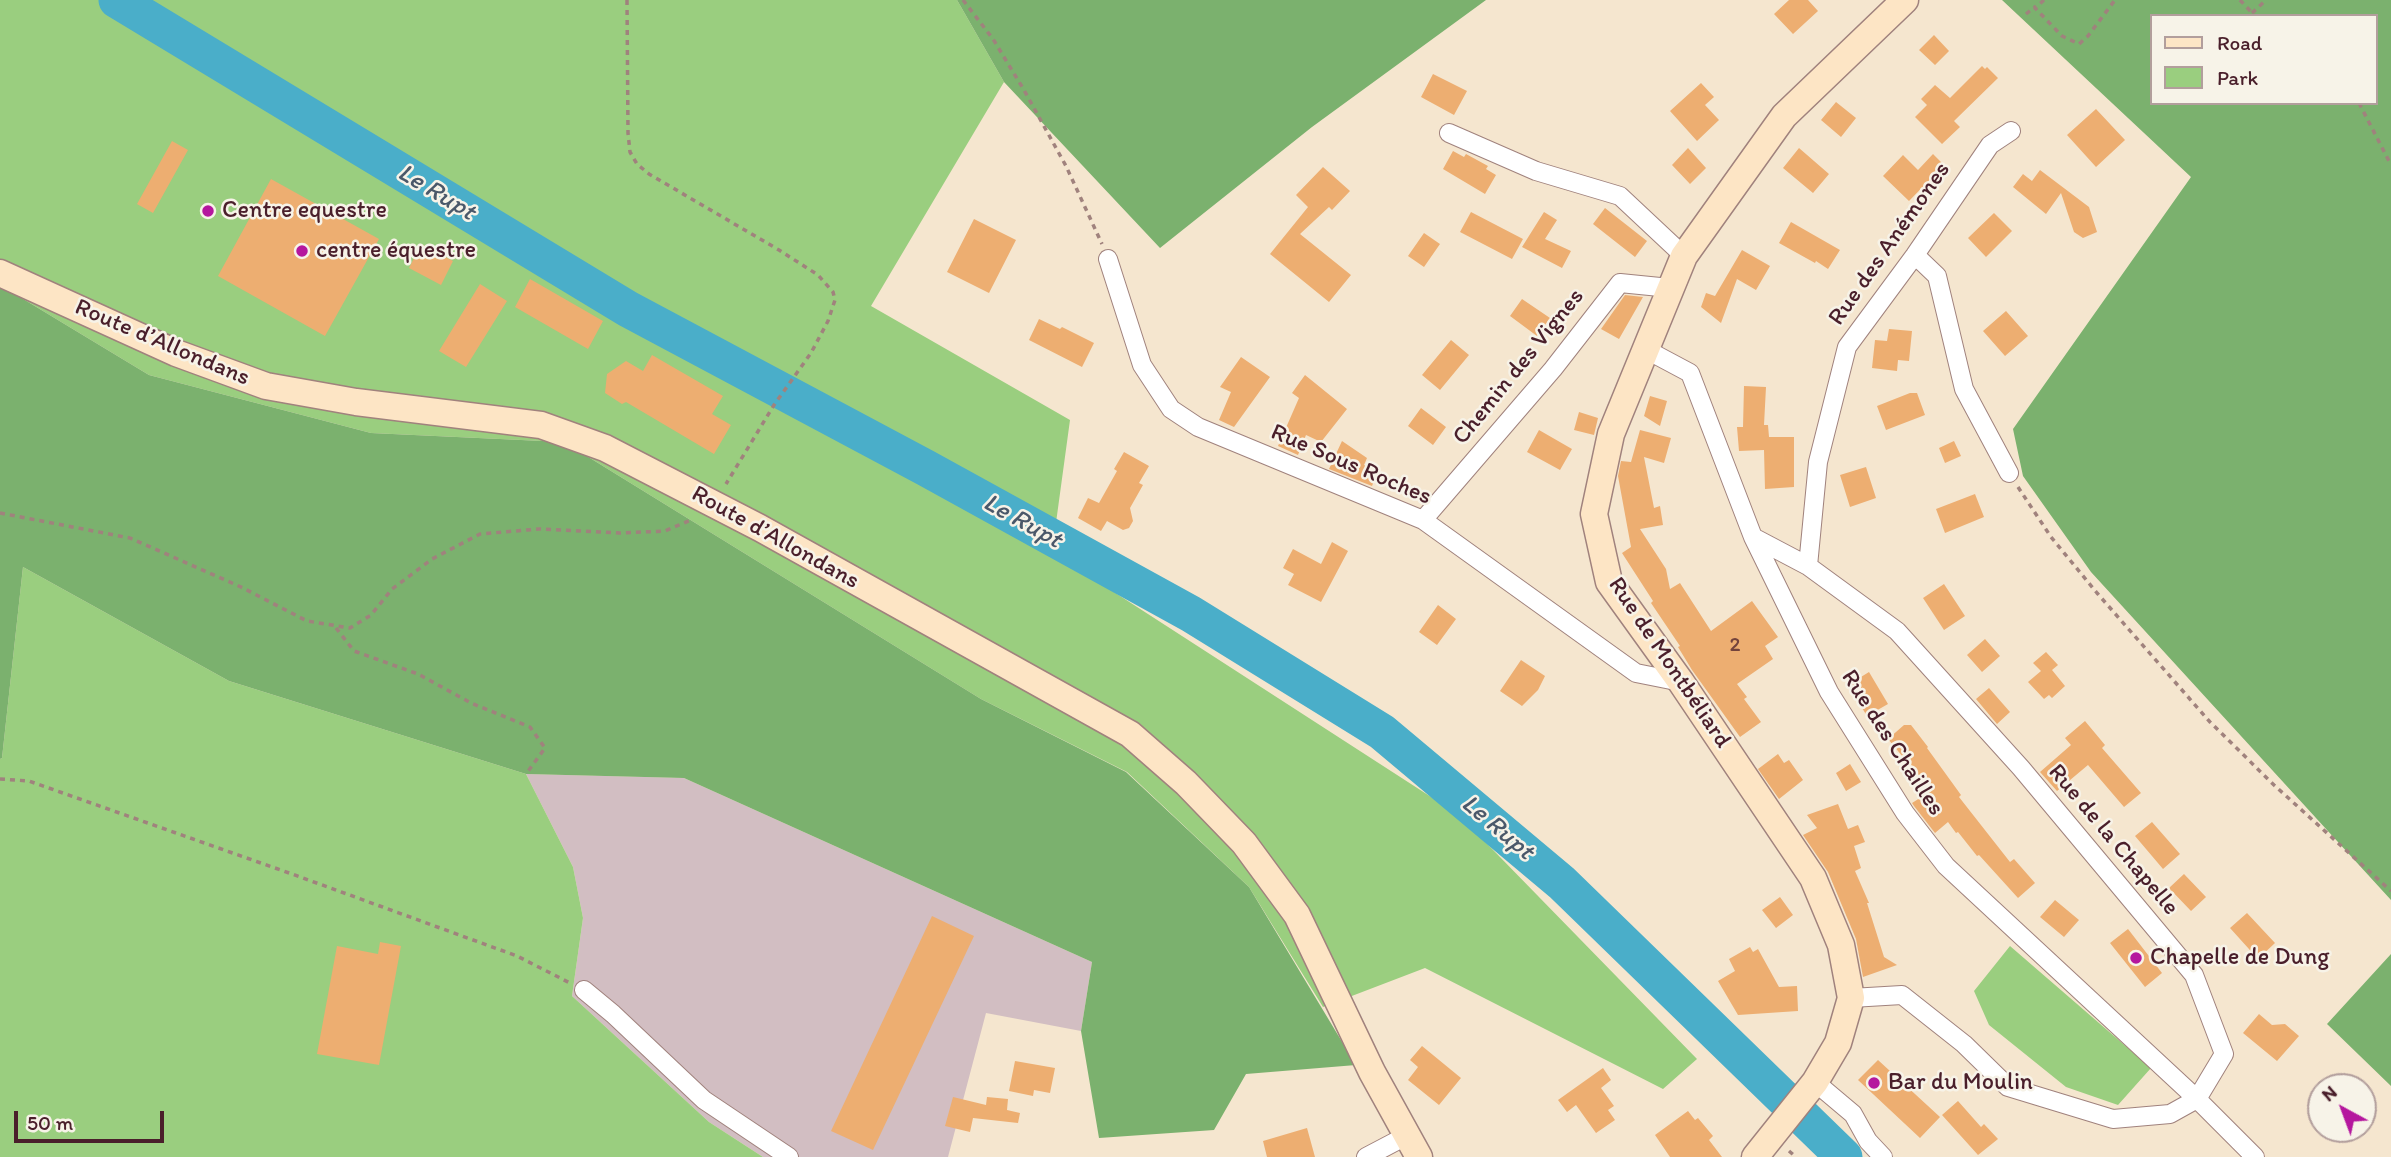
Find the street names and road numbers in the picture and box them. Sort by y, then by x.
street label: Rue des Anémones [1823,157,1957,331]
street label: Chemin des Vignes [1447,283,1591,451]
street label: Route d’Allondans [70,293,254,393]
street label: Rue Sous Roches [1266,418,1436,512]
street label: Route d’Allondans [686,480,864,596]
street label: Rue de Montbéliard [1601,572,1737,754]
street label: Rue des Chailles [1834,665,1950,821]
street label: Rue de la Chapelle [2041,759,2185,921]

